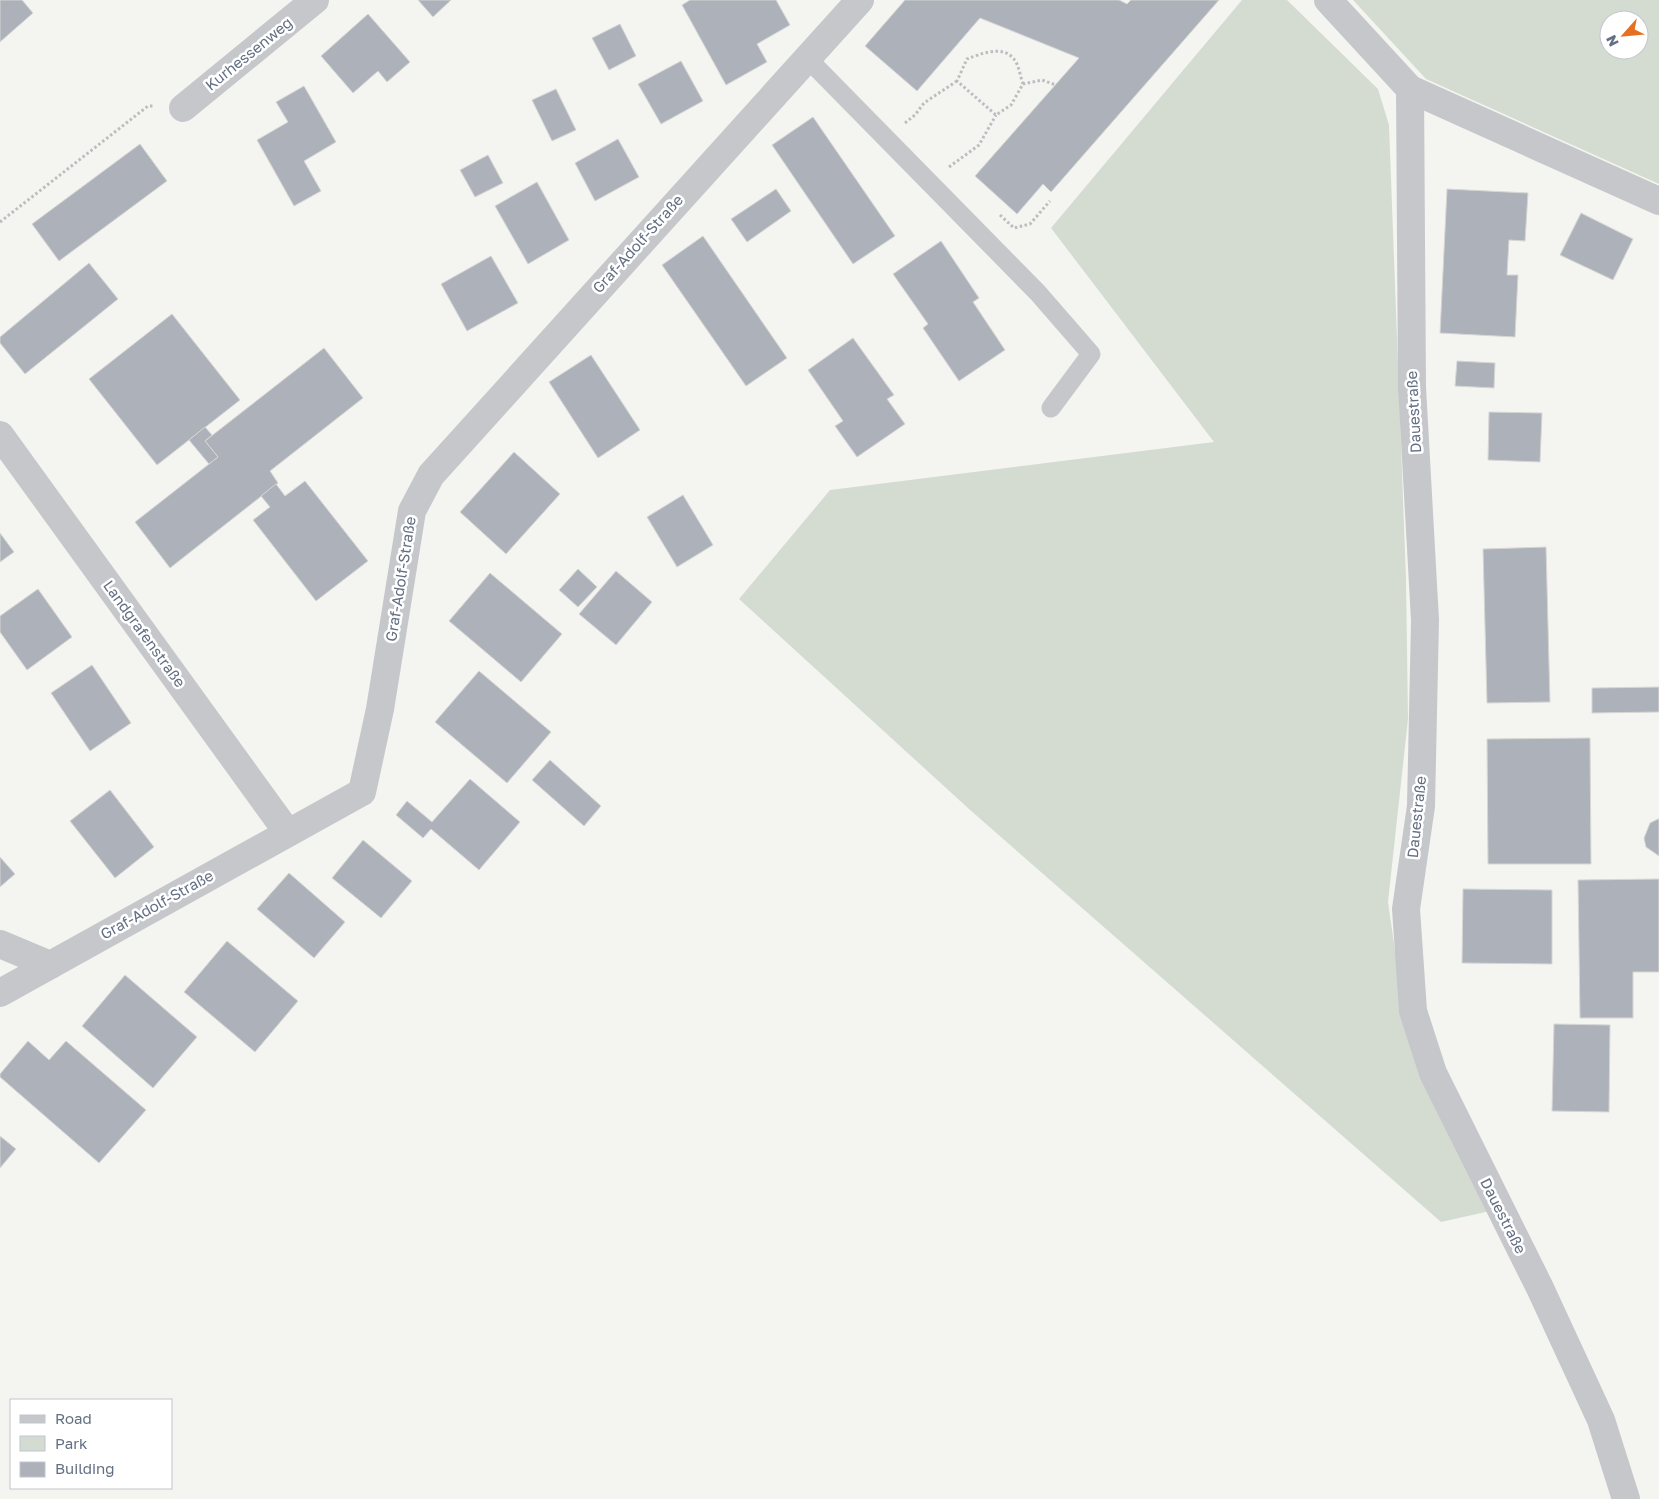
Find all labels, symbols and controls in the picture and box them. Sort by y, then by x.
north arrow [1599,10,1649,60]
street label: Kurhessenweg [201,13,295,94]
text: N [1602,33,1622,50]
street label: Graf-Adolf-Straße [588,190,686,296]
street label: Dauestraße [1402,370,1424,454]
street label: Graf-Adolf-Straße [381,515,419,643]
street label: Landgrafenstraße [100,576,190,691]
street label: Dauestraße [1403,775,1429,859]
street label: Graf-Adolf-Straße [97,865,216,943]
street label: Dauestraße [1477,1175,1531,1257]
legend [10,1399,172,1489]
text: Road [55,1409,92,1427]
text: Park [55,1434,88,1452]
text: Building [55,1459,115,1477]

